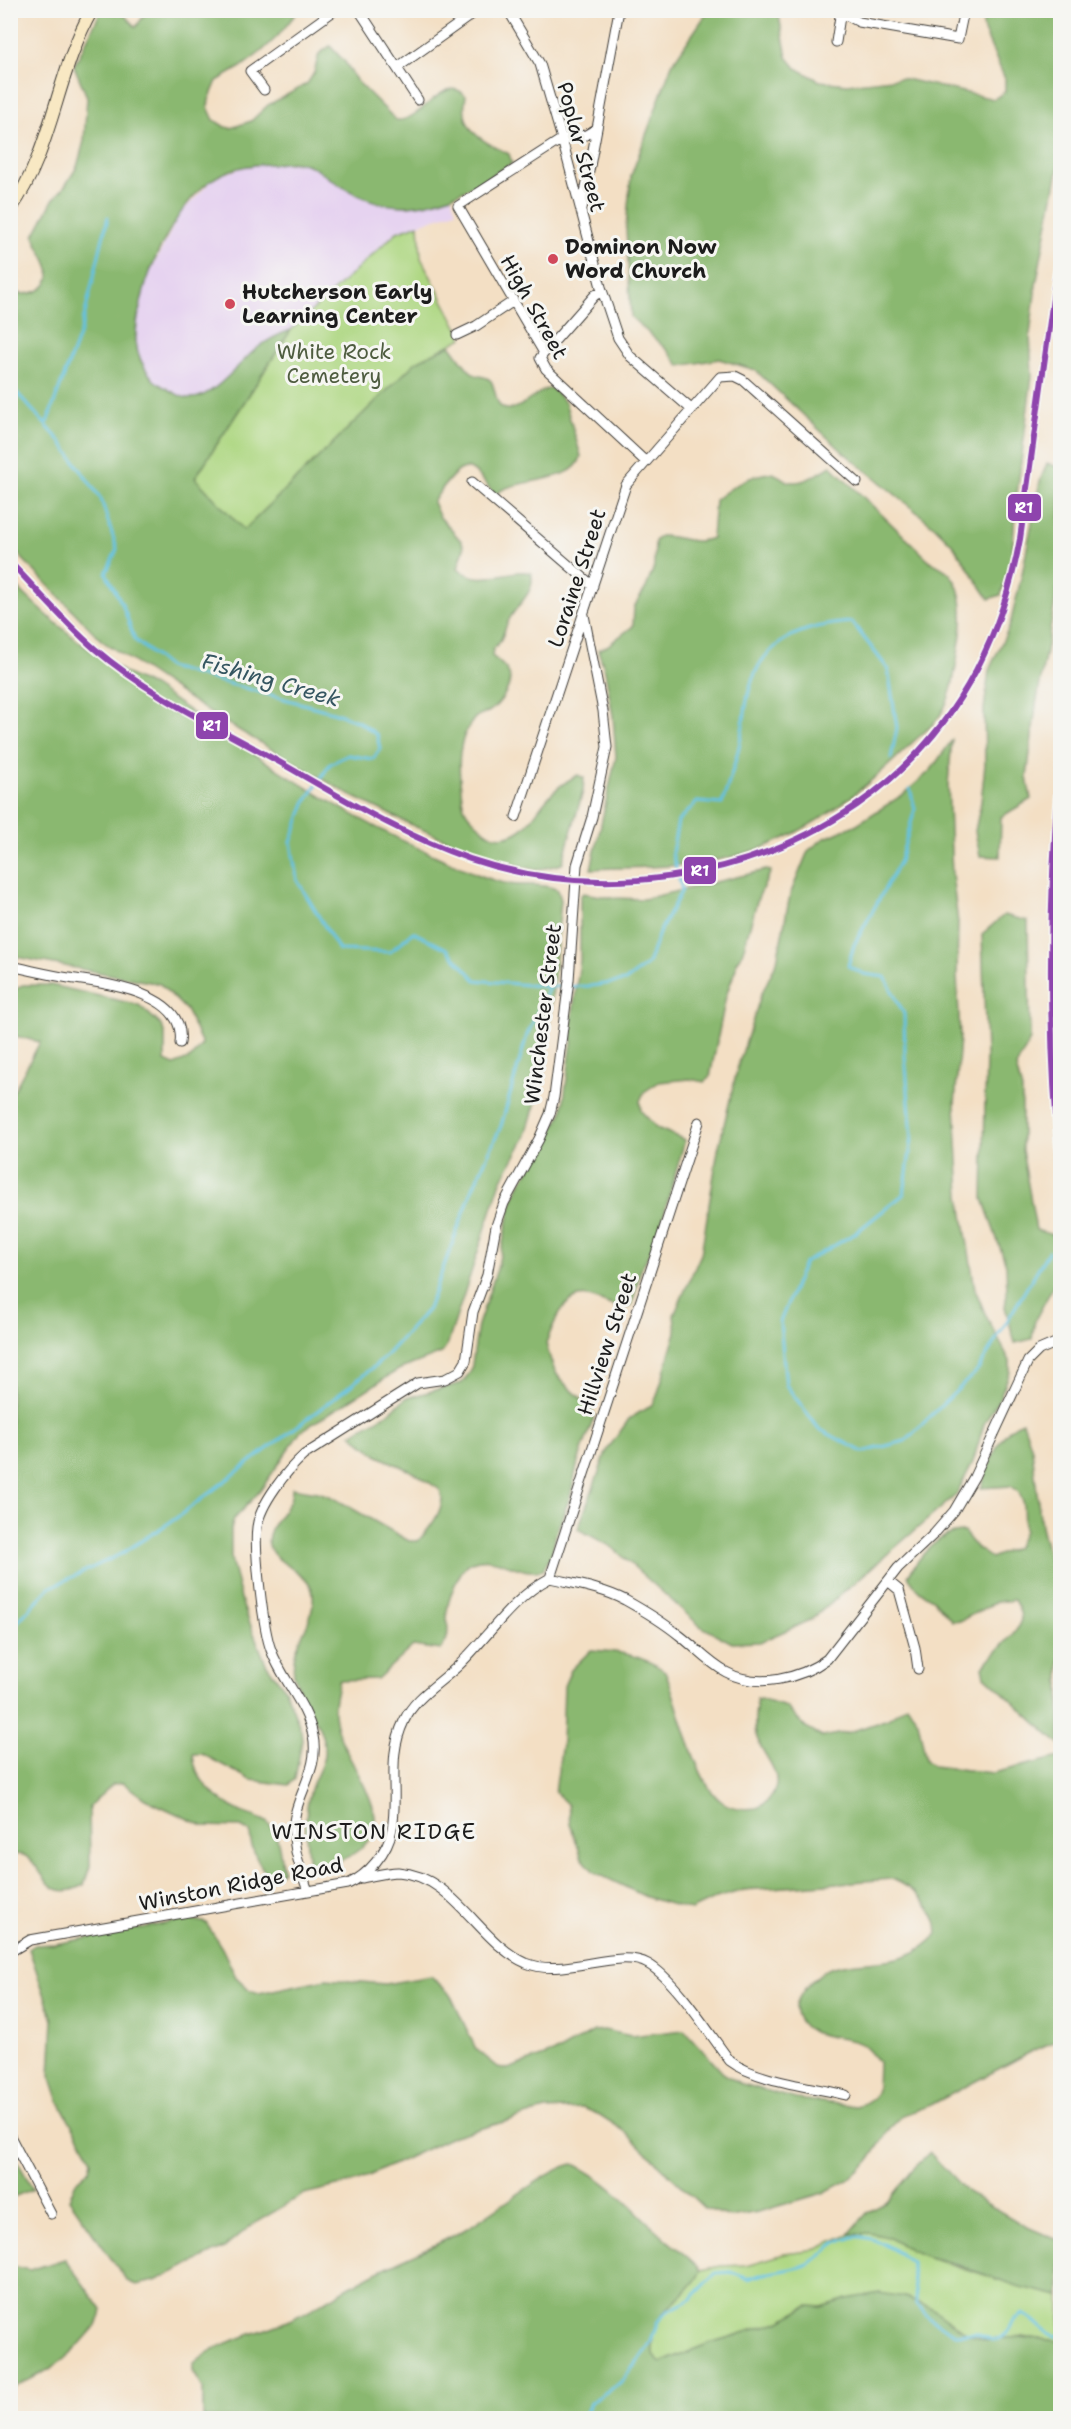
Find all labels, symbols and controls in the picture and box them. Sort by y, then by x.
street label: Poplar Street [550,79,612,215]
place label: Dominon Now Word Church [565,233,716,285]
street label: High Street [494,250,574,364]
marker: Dominon Now Word Church [546,252,560,266]
place label: Hutcherson Early Learning Center [242,278,432,330]
marker: Hutcherson Early Learning Center [223,297,237,311]
park label: White Rock Cemetery [277,338,391,390]
line badge: R1 [1007,493,1042,522]
text: R1 [1015,497,1033,518]
street label: Loraine Street [541,505,613,651]
water label: Fishing Creek [198,646,344,714]
line badge: R1 [195,711,229,740]
text: R1 [203,715,221,736]
line badge: R1 [683,856,717,885]
text: R1 [691,860,709,881]
street label: Winchester Street [518,922,568,1106]
street label: Hillview Street [571,1269,643,1419]
district label: WINSTON RIDGE [271,1817,477,1846]
street label: Winston Ridge Road [137,1850,345,1918]

